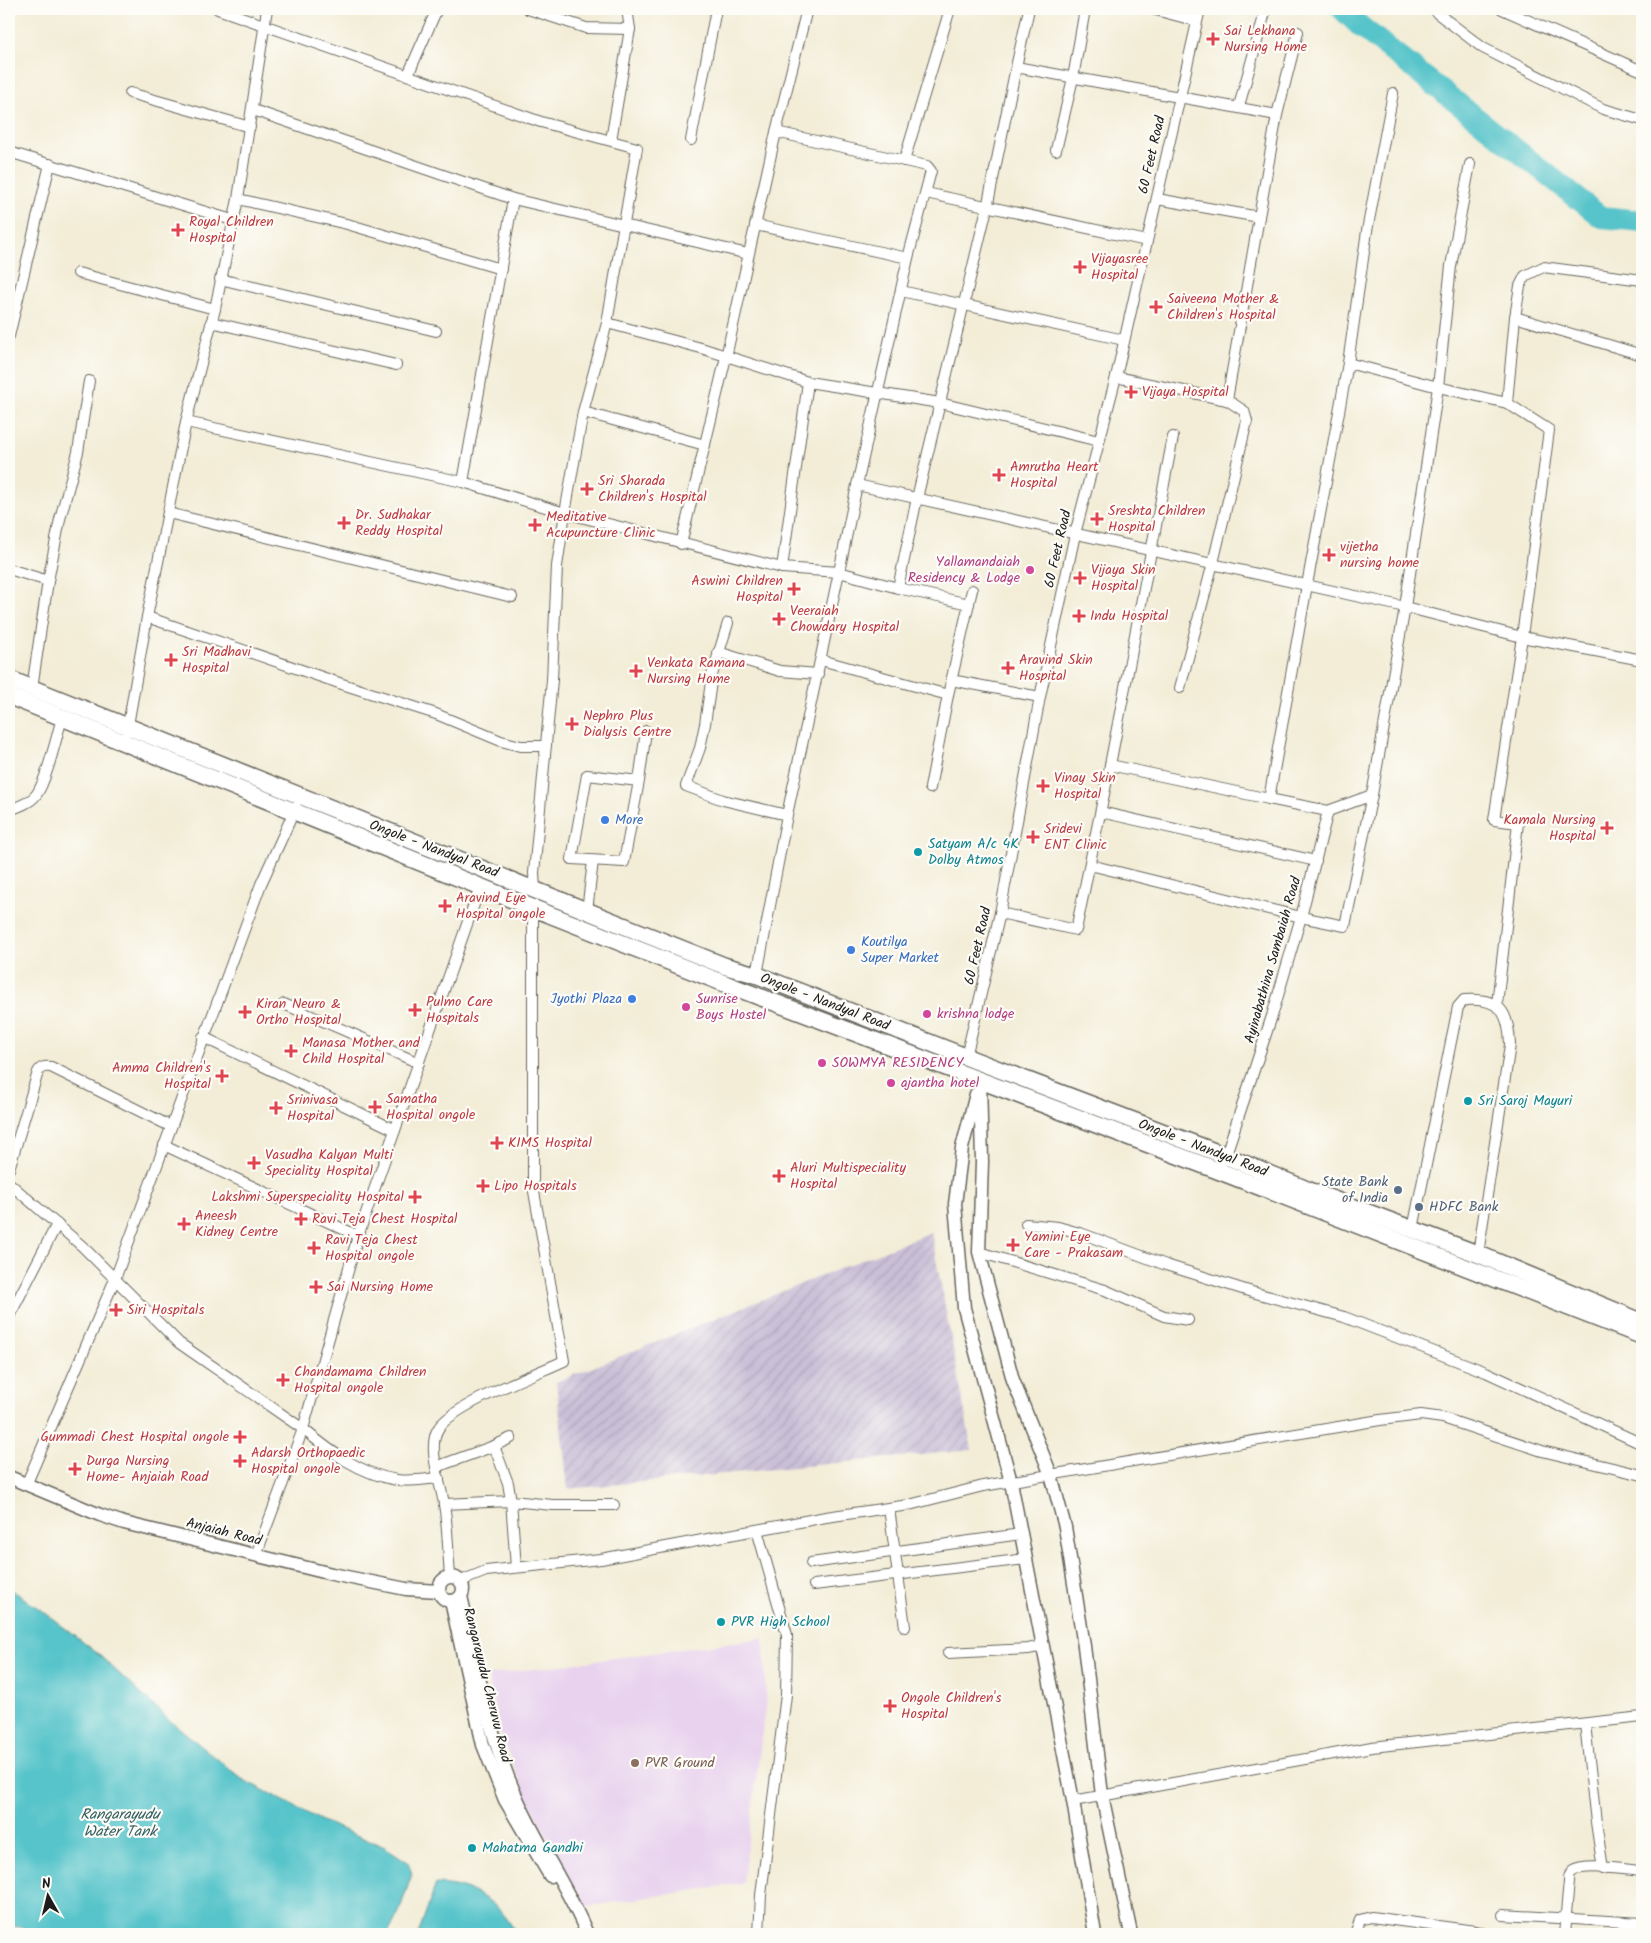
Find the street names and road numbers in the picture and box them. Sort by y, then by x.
street label: 60 Feet Road [1132,113,1172,196]
street label: 60 Feet Road [1038,507,1078,590]
street label: Ongole - Nandyal Road [366,814,503,884]
street label: Ayinabathina Sambaiah Road [1239,873,1308,1046]
street label: 60 Feet Road [958,904,998,987]
street label: Ongole - Nandyal Road [757,967,894,1037]
street label: Ongole - Nandyal Road [1135,1113,1272,1183]
street label: Anjaiah Road [184,1512,265,1552]
street label: Rangarayudu Cheruvu Road [457,1605,517,1766]

